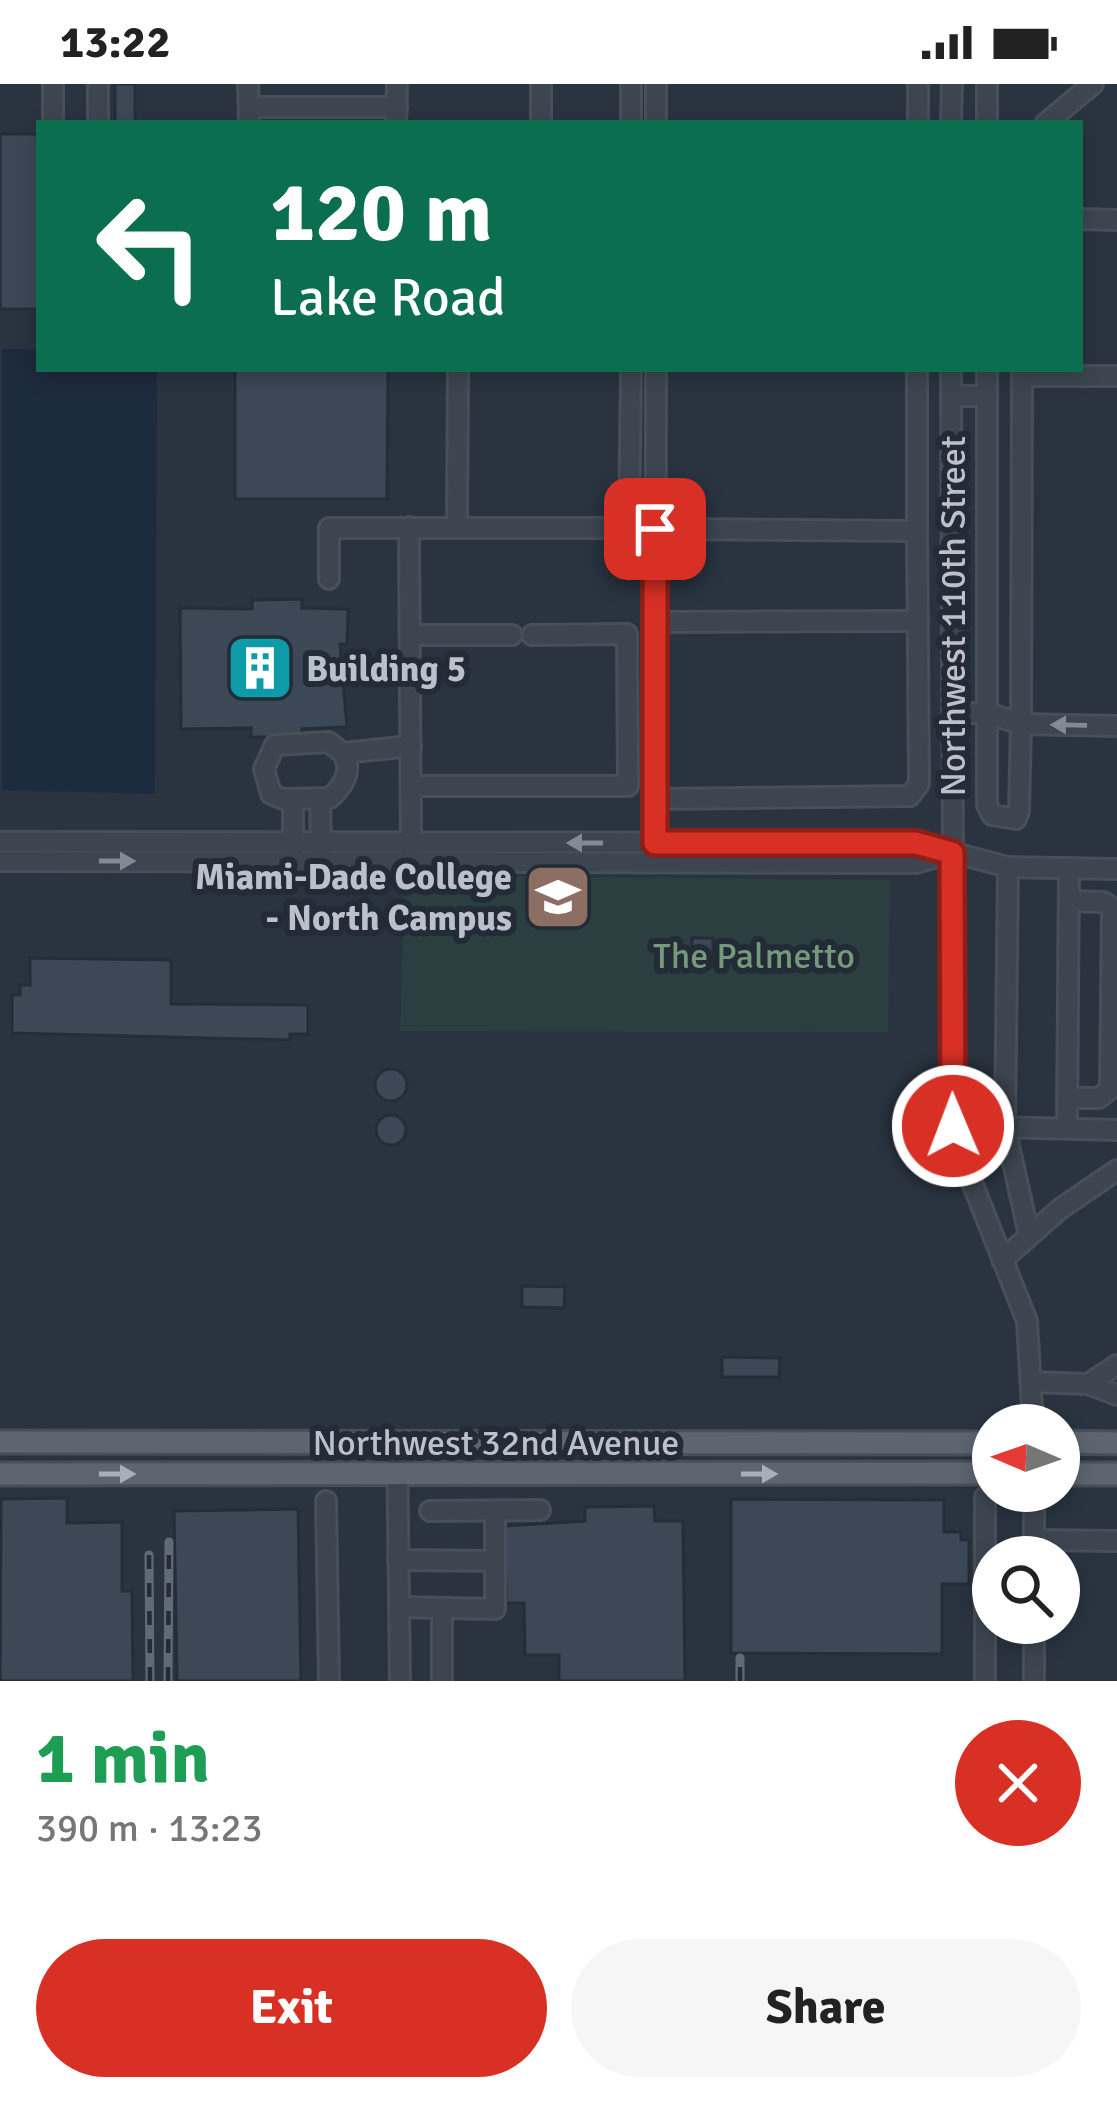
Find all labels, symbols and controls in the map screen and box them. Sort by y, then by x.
text: 13:22 [60,15,170,70]
text: 120 m [270,161,492,265]
icon: left [72,168,228,324]
text: Lake Road [270,264,506,331]
street label: Northwest 110th Street [931,436,976,796]
pin [604,478,706,580]
icon: arrive [622,496,688,562]
building icon: Building 5 [225,633,295,703]
place label: Building 5 [306,647,466,692]
one-way arrow [1049,715,1087,735]
one-way arrow [565,833,603,853]
one-way arrow [99,851,137,871]
place label: Miami-Dade College - North Campus [195,855,512,941]
school or university icon: Miami-Dade College - North Campus [523,862,593,932]
park label: The Palmetto [653,934,855,979]
position arrow [890,1063,1016,1189]
north arrow [972,1404,1080,1512]
map controls [972,1404,1080,1644]
street label: Northwest 32nd Avenue [313,1421,679,1466]
one-way arrow [99,1464,137,1484]
one-way arrow [741,1464,779,1483]
button: search [972,1536,1080,1644]
text: 1 min [36,1714,210,1803]
button: close [955,1720,1081,1846]
text: 390 m · 13:23 [36,1804,263,1852]
button: Exit [36,1939,547,2077]
button: Share [571,1939,1081,2077]

